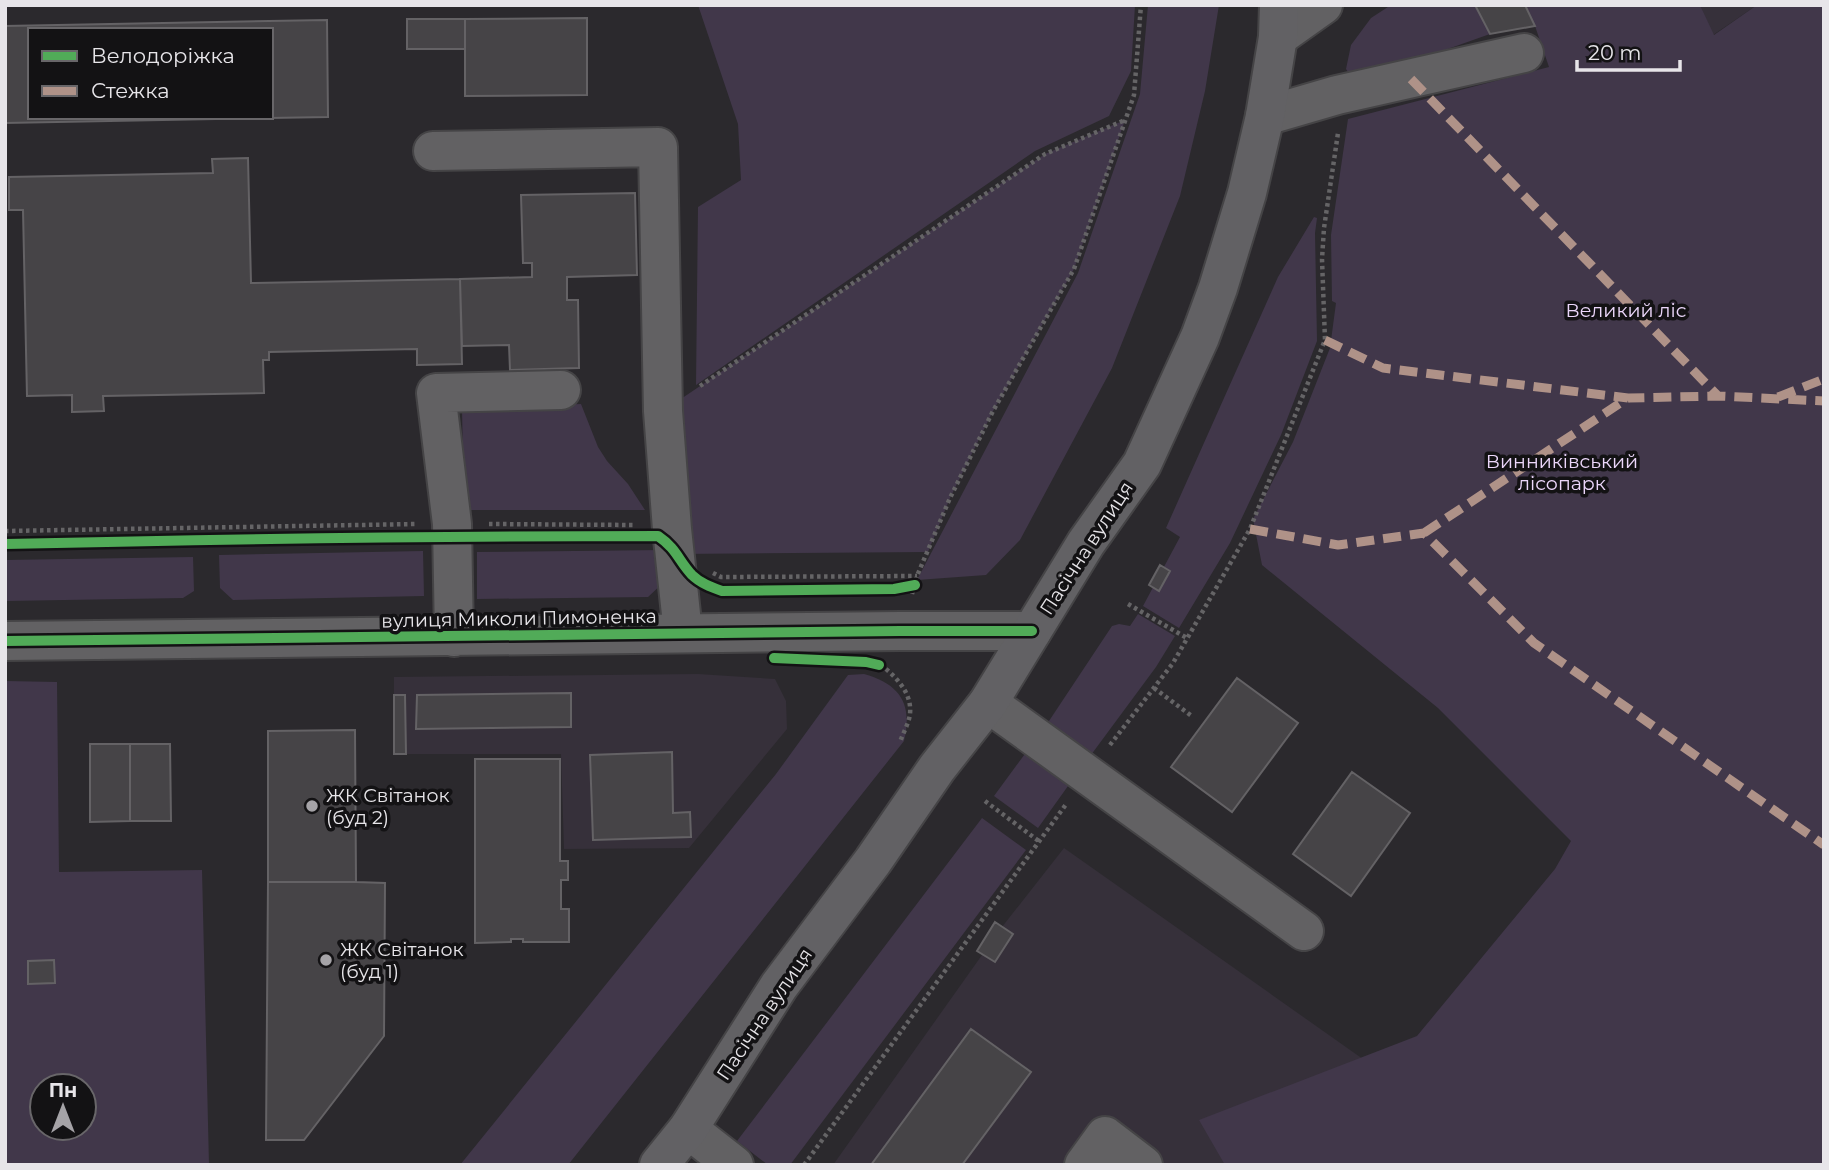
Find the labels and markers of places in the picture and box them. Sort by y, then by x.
place label: ЖК Світанок (буд 2) [326,784,450,829]
marker: ЖК Світанок (буд 2) [304,798,320,814]
place label: ЖК Світанок (буд 1) [340,938,464,983]
marker: ЖК Світанок (буд 1) [318,952,334,968]

